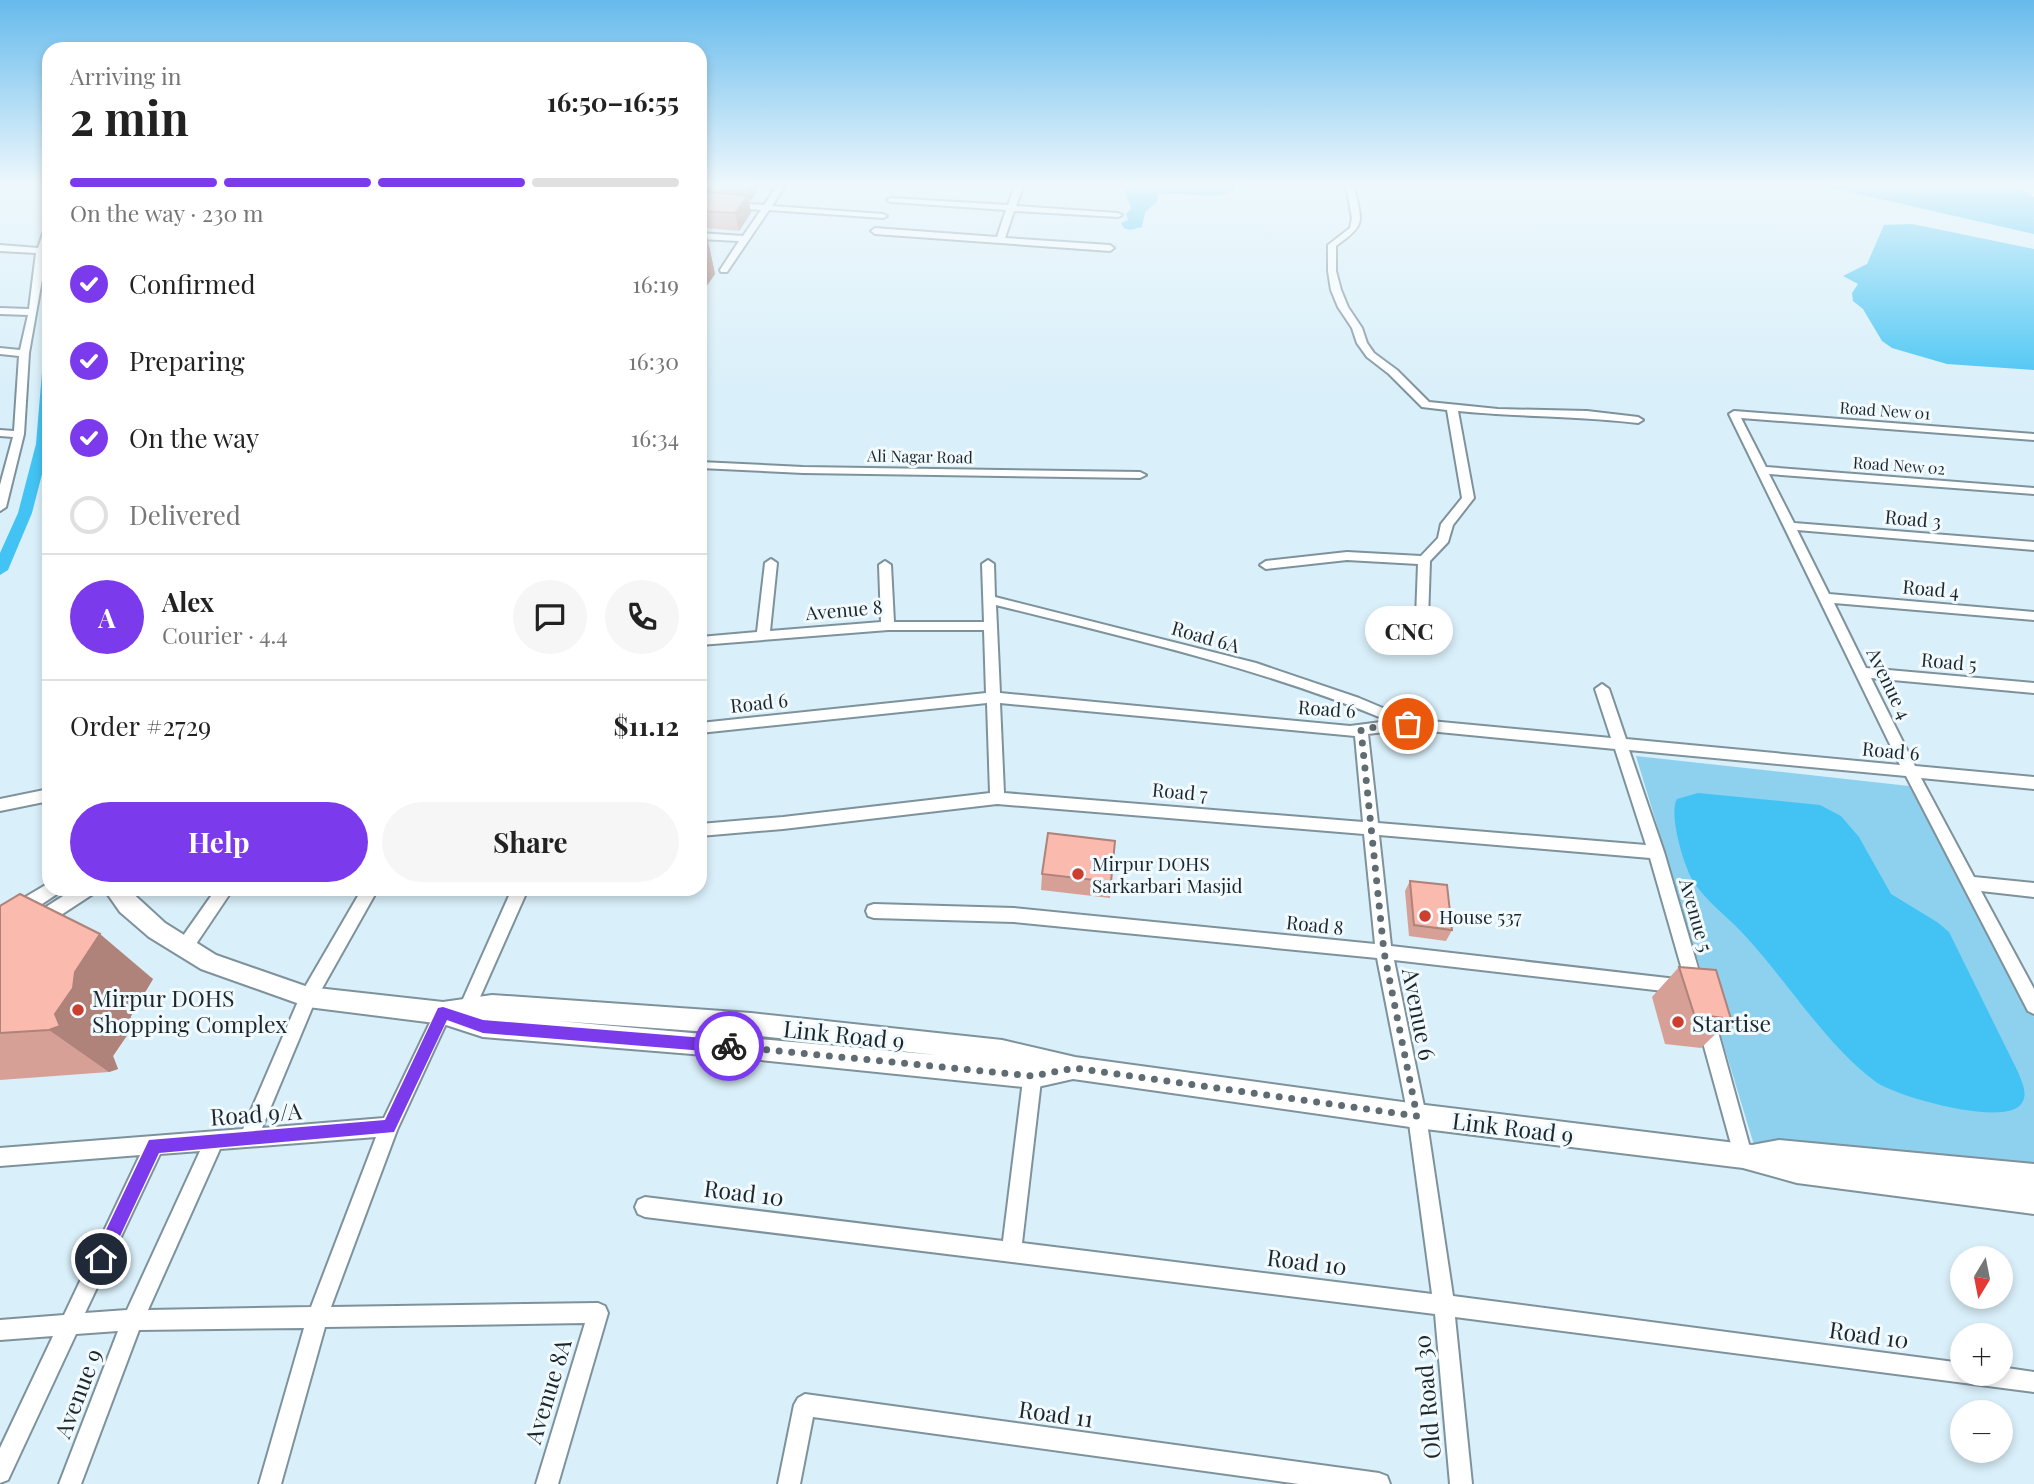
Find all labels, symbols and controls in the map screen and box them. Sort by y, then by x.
text: Arriving in [70,60,182,91]
text: 16:50–16:55 [547,84,679,119]
text: 2 min [70,86,189,148]
text: On the way · 230 m [70,197,263,228]
icon: check [70,265,108,303]
text: Confirmed [129,266,256,301]
text: 16:19 [632,268,679,299]
icon: check [70,342,108,380]
text: Preparing [129,343,245,378]
text: 16:30 [628,345,679,376]
street label: Road New 01 [1839,396,1931,424]
icon: check [70,419,108,457]
text: On the way [129,420,259,455]
text: 16:34 [631,422,679,453]
street label: Ali Nagar Road [866,445,973,467]
street label: Road New 02 [1852,451,1946,479]
text: Delivered [129,497,241,532]
street label: Road 3 [1884,503,1942,533]
street label: Road 4 [1902,573,1960,603]
button: chat [513,580,587,654]
button: phone [605,580,679,654]
text: Alex [162,584,214,619]
street label: Avenue 8 [803,593,884,625]
text: A [98,600,116,635]
callout: CNC [1364,605,1452,654]
street label: Road 6A [1169,614,1244,658]
text: CNC [1385,615,1433,646]
text: Courier · 4.4 [162,619,288,650]
street label: Avenue 4 [1861,642,1918,723]
street label: Road 5 [1920,646,1978,676]
street label: Road 6 [729,686,789,718]
street label: Road 6 [1297,693,1357,723]
pin [1378,694,1438,754]
icon: bag [1389,705,1427,743]
text: Order #2729 [70,708,211,743]
text: $11.12 [614,708,679,743]
street label: Road 6 [1861,735,1921,765]
street label: Road 7 [1151,776,1209,806]
button: Help [70,802,368,882]
button: Share [382,802,679,882]
place label: Mirpur DOHS Sarkarbari Masjid [1092,850,1243,898]
marker: Mirpur DOHS Sarkarbari Masjid [1070,866,1086,882]
street label: Avenue 5 [1674,874,1720,955]
place label: House 537 [1439,903,1522,929]
street label: Road 8 [1285,908,1345,940]
marker: House 537 [1417,908,1433,924]
street label: Avenue 6 [1396,964,1444,1063]
place label: Mirpur DOHS Shopping Complex [92,982,287,1039]
marker: Mirpur DOHS Shopping Complex [70,1002,86,1018]
place label: Startise [1692,1007,1771,1038]
courier [694,1011,764,1081]
street label: Link Road 9 [782,1012,906,1056]
marker: Startise [1670,1014,1686,1030]
icon: bike [710,1027,748,1065]
street label: Road 9/A [209,1094,303,1132]
street label: Link Road 9 [1451,1104,1575,1150]
street label: Road 10 [702,1172,786,1212]
pin [71,1229,131,1289]
icon: home [82,1240,120,1278]
street label: Road 10 [1265,1241,1349,1281]
north arrow [1950,1246,2012,1309]
map controls [1950,1246,2013,1463]
street label: Road 10 [1827,1313,1911,1355]
button: + [1950,1323,2013,1386]
street label: Avenue 8A [516,1334,578,1448]
street label: Old Road 30 [1405,1334,1447,1460]
street label: Avenue 9 [45,1344,108,1443]
street label: Road 11 [1017,1392,1096,1434]
button: − [1950,1400,2013,1463]

